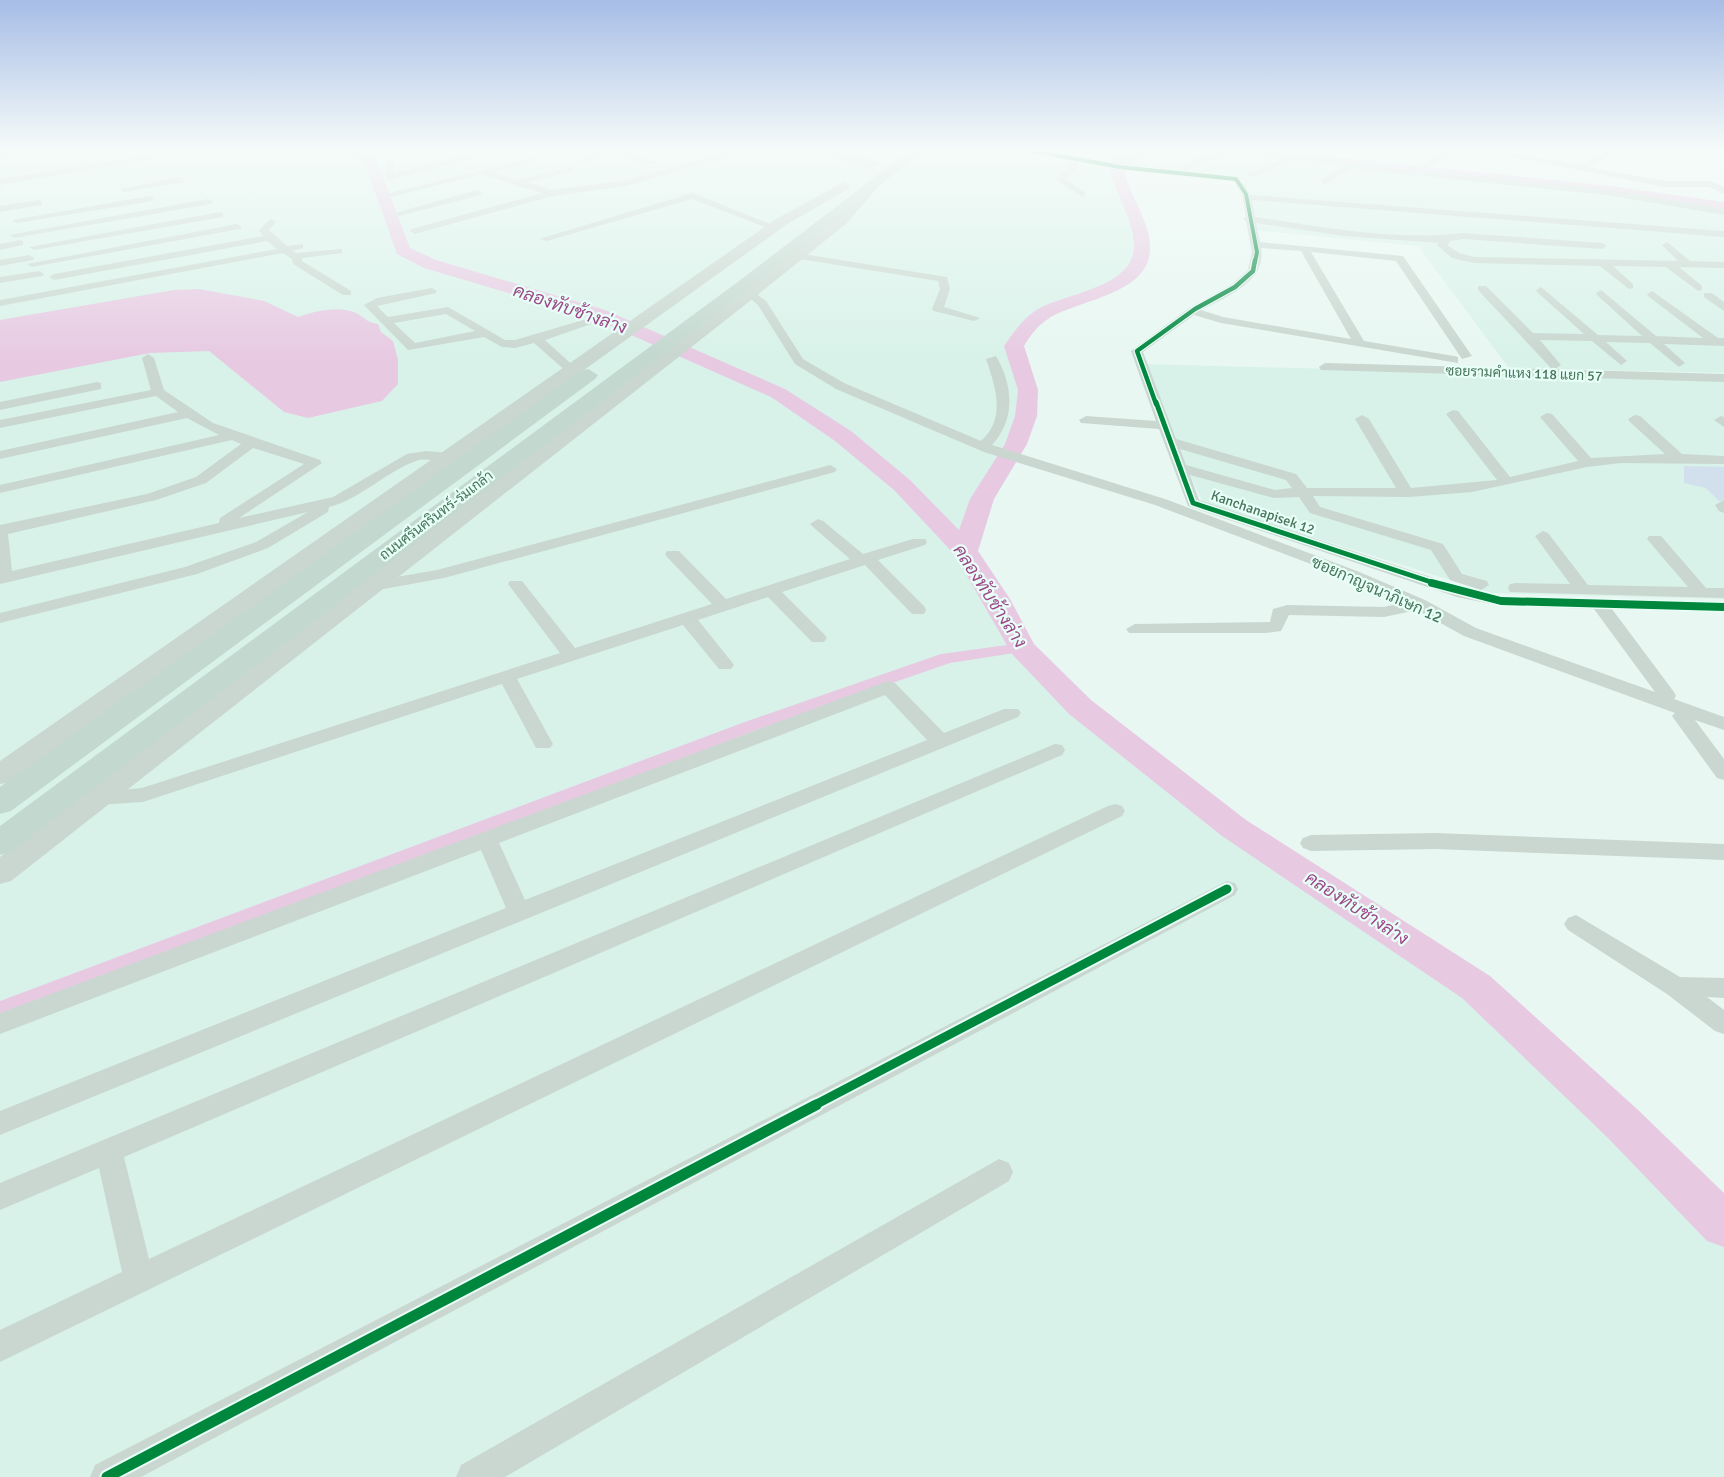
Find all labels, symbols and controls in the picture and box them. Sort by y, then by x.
water label: คลองทับช้างล่าง [510,278,630,339]
street label: ซอยรามคำแหง 118 แยก 57 [1445,362,1603,385]
street label: ถนนศรีนครินทร์-ร่มเกล้า [376,466,496,564]
street label: Kanchanapisek 12 [1209,487,1317,538]
water label: คลองทับช้างล่าง [948,540,1032,652]
street label: ซอยกาญจนาภิเษก 12 [1308,552,1445,628]
water label: คลองทับช้างล่าง [1301,866,1413,950]

